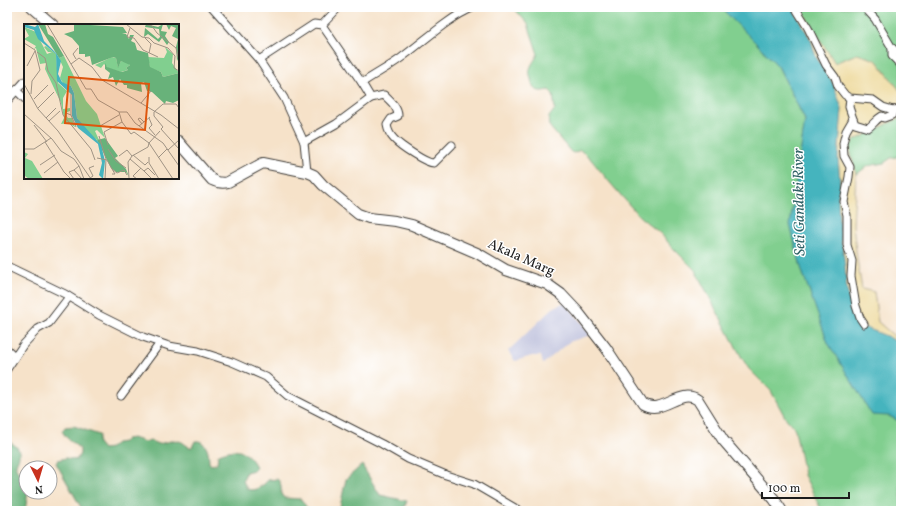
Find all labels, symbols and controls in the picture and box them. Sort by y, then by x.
inset map [24,24,179,179]
water label: Seti Gandaki River [789,148,811,256]
street label: Akala Marg [484,235,558,281]
north arrow [18,460,58,500]
scale bar [762,474,849,500]
text: N [34,481,43,496]
text: 100 m [768,481,801,497]

